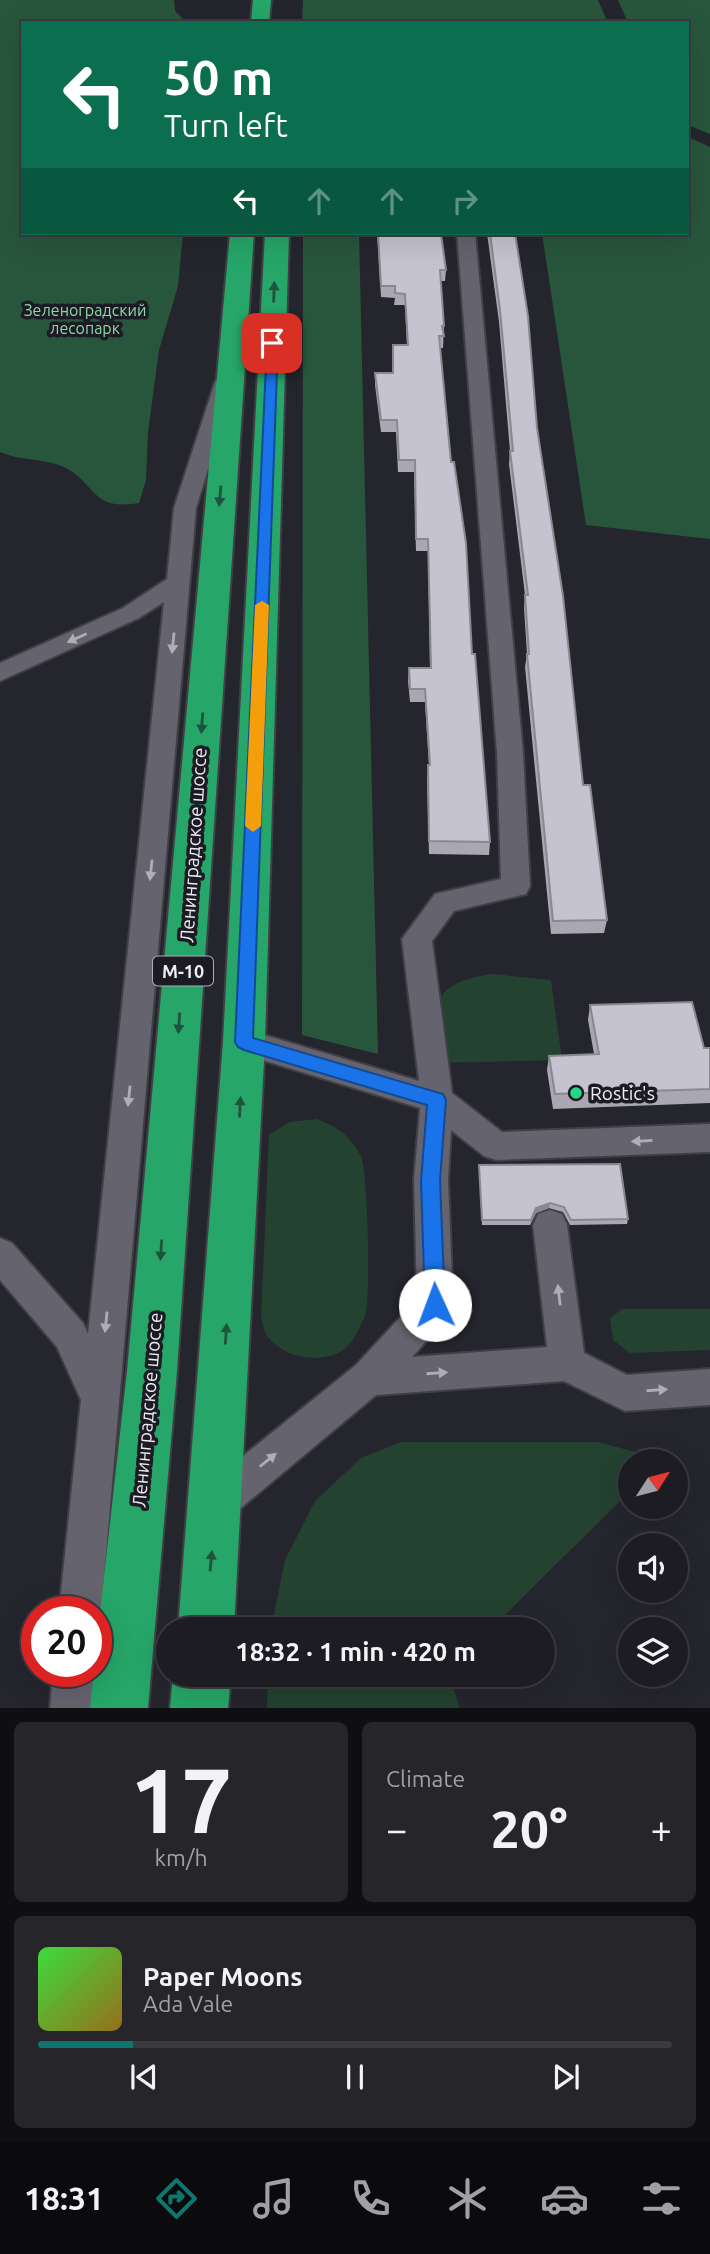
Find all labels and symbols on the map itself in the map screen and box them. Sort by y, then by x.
one-way arrow [269,281,280,303]
park label: Зеленоградский лесопарк [24,301,146,337]
pin [242,313,302,373]
one-way arrow [214,485,225,507]
one-way arrow [168,632,179,654]
one-way arrow [67,633,88,644]
one-way arrow [196,712,207,734]
street label: Ленинградское шоссе [175,747,211,943]
one-way arrow [145,859,156,881]
road number: М-10 [153,956,213,986]
one-way arrow [173,1012,184,1034]
place label: Rostic's [590,1082,655,1104]
one-way arrow [123,1085,134,1107]
marker: Rostic's [568,1085,584,1101]
one-way arrow [235,1096,246,1118]
one-way arrow [631,1136,653,1147]
one-way arrow [155,1239,166,1261]
position arrow [398,1268,472,1342]
one-way arrow [553,1284,564,1306]
one-way arrow [100,1312,111,1334]
street label: Ленинградское шоссе [128,1312,166,1508]
one-way arrow [221,1323,232,1345]
one-way arrow [426,1367,448,1378]
one-way arrow [646,1385,668,1396]
north arrow [618,1449,688,1519]
one-way arrow [260,1453,277,1468]
one-way arrow [206,1550,217,1572]
speed limit sign: 20 [21,1596,112,1687]

